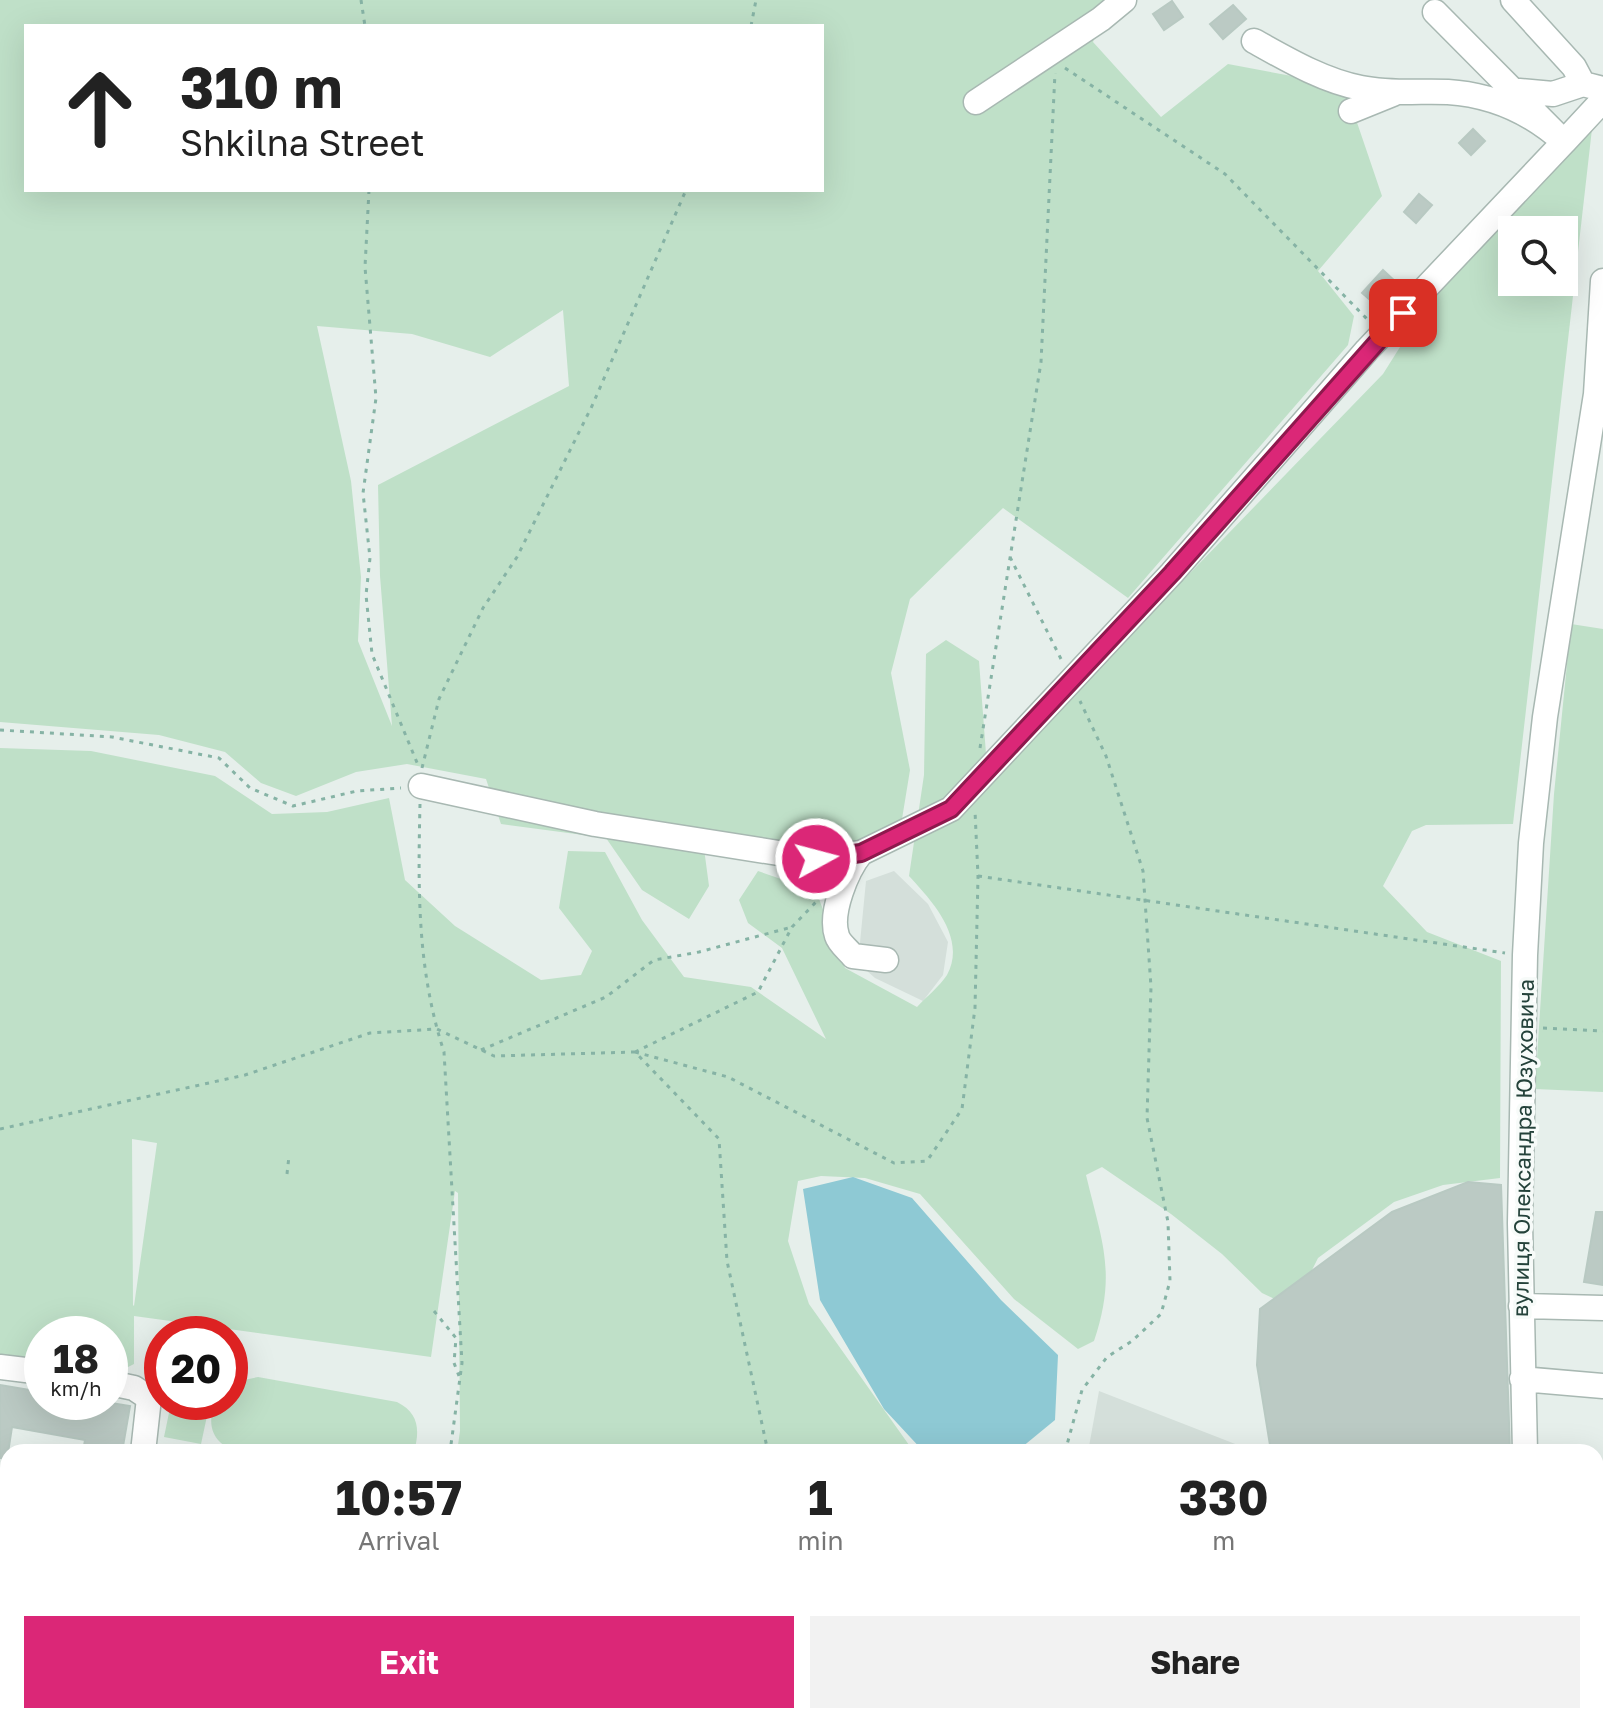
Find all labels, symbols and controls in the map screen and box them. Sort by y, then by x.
text: 310 m [180,53,342,120]
icon: ahead [48,56,152,160]
text: Shkilna Street [180,121,425,164]
map controls [1498,216,1578,296]
button: search [1498,216,1578,296]
pin [1369,279,1437,347]
icon: arrive [1381,291,1425,335]
position arrow [774,817,858,901]
street label: вулиця Олександра Юзуховича [1506,979,1539,1317]
speed limit sign: 20 [144,1316,248,1420]
text: 18 [53,1334,99,1382]
text: km/h [51,1376,101,1400]
text: 10:57 [335,1468,462,1526]
text: 1 [808,1468,833,1526]
text: 330 [1179,1468,1269,1526]
text: Arrival [358,1525,439,1556]
text: min [797,1525,843,1556]
text: m [1212,1525,1235,1556]
button: Exit [24,1616,794,1708]
button: Share [810,1616,1580,1708]

